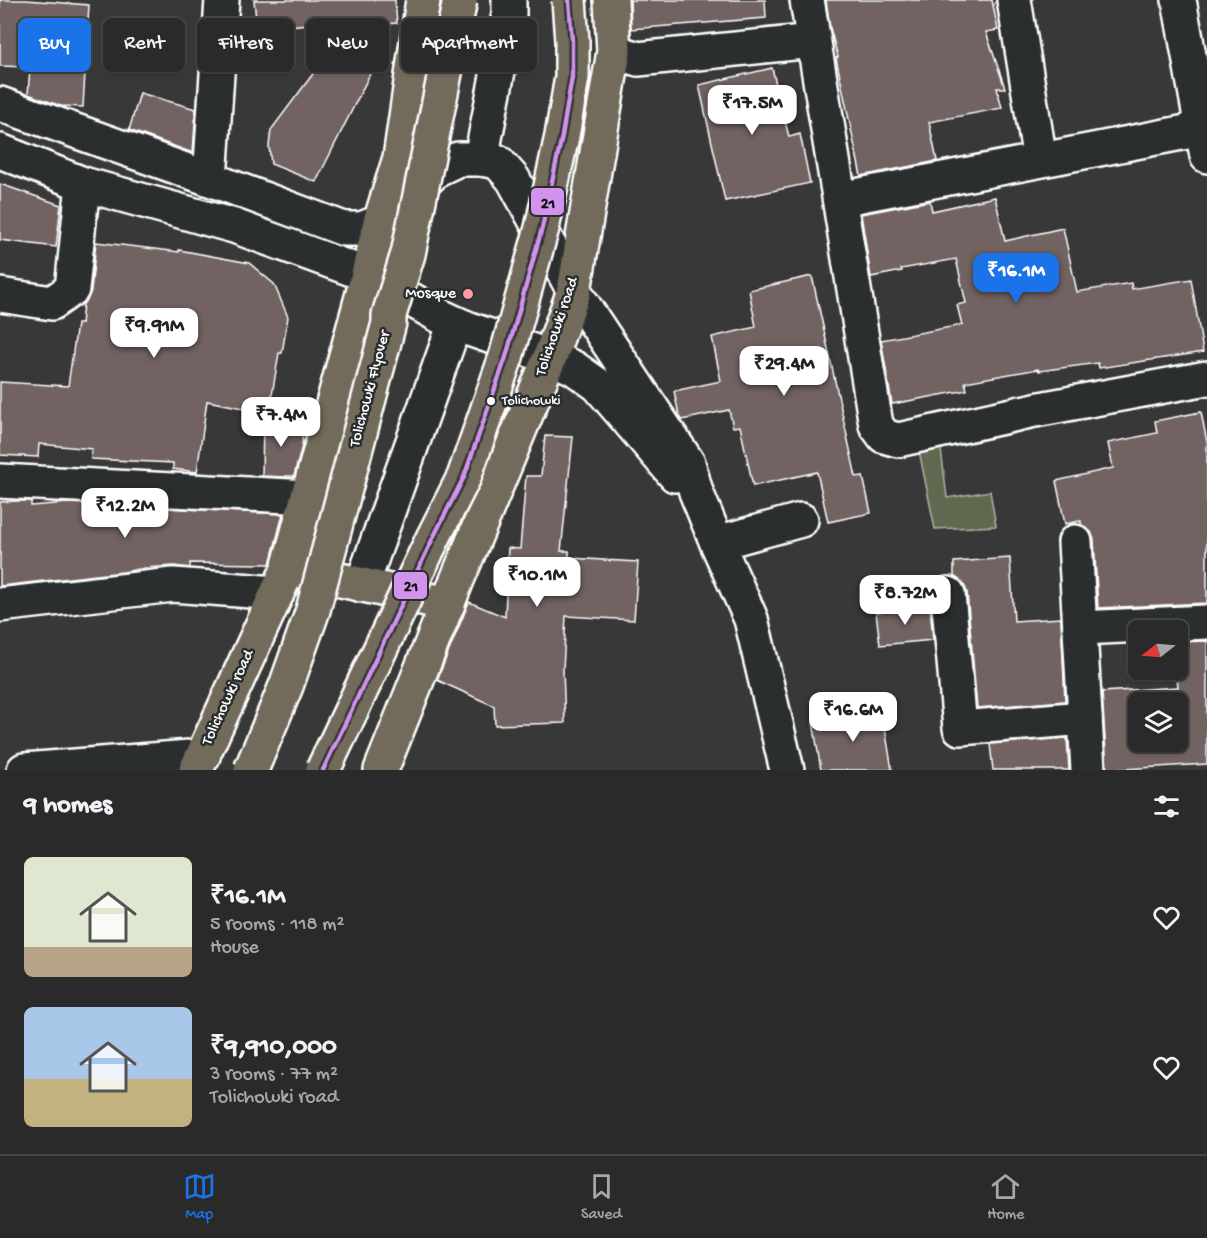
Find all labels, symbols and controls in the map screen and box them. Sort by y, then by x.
chip: Buy [18,18,91,72]
chip: Rent [103,18,185,72]
chip: Filters [197,18,294,72]
chip: New [306,18,389,72]
chip: Apartment [401,18,537,72]
pin: ₹17.5M [703,85,801,136]
text: ₹17.5M [722,93,782,116]
line badge: 21 [530,187,565,216]
text: 21 [541,196,555,215]
pin: ₹16.1M [967,253,1065,304]
text: ₹16.1M [987,261,1045,284]
street label: Tolichowki road [532,274,584,380]
place label: Mosque [405,285,457,304]
marker: Mosque [461,287,475,301]
pin: ₹9.91M [105,308,203,359]
text: ₹9.91M [124,316,184,339]
street label: Tolichowki Flyover [346,328,396,450]
pin: ₹29.4M [735,346,833,397]
text: ₹29.4M [754,354,814,377]
place label: Tolichowki [501,393,560,410]
marker: Tolichowki [485,395,497,407]
pin: ₹7.4M [239,397,323,448]
text: ₹7.4M [255,405,307,428]
pin: ₹12.2M [76,488,174,539]
text: ₹12.2M [95,496,155,519]
pin: ₹10.1M [488,557,586,608]
text: ₹10.1M [507,565,567,588]
line badge: 21 [393,571,428,600]
pin: ₹8.72M [856,575,954,626]
text: 21 [404,579,418,598]
text: ₹8.72M [874,583,936,606]
north arrow [1128,620,1188,680]
map controls [1128,620,1188,752]
street label: Tolichowki road [198,646,260,750]
pin: ₹16.6M [804,692,902,743]
button: layers [1128,692,1188,752]
text: ₹16.6M [823,700,883,723]
icon: filters [1150,790,1183,823]
text: 9 homes [24,791,112,822]
icon: home [72,881,144,953]
text: ₹16.1M [210,883,285,914]
icon: heart [1150,901,1183,934]
text: 5 rooms · 118 m² [210,914,344,937]
text: House [210,937,259,960]
icon: home [72,1031,144,1103]
text: ₹9,910,000 [210,1033,337,1064]
icon: heart [1150,1051,1183,1084]
text: 3 rooms · 77 m² [210,1064,338,1087]
text: Tolichowki road [210,1087,339,1110]
tab: Map [183,1170,216,1225]
tab: Saved [581,1170,622,1225]
tab: Home [987,1170,1024,1225]

